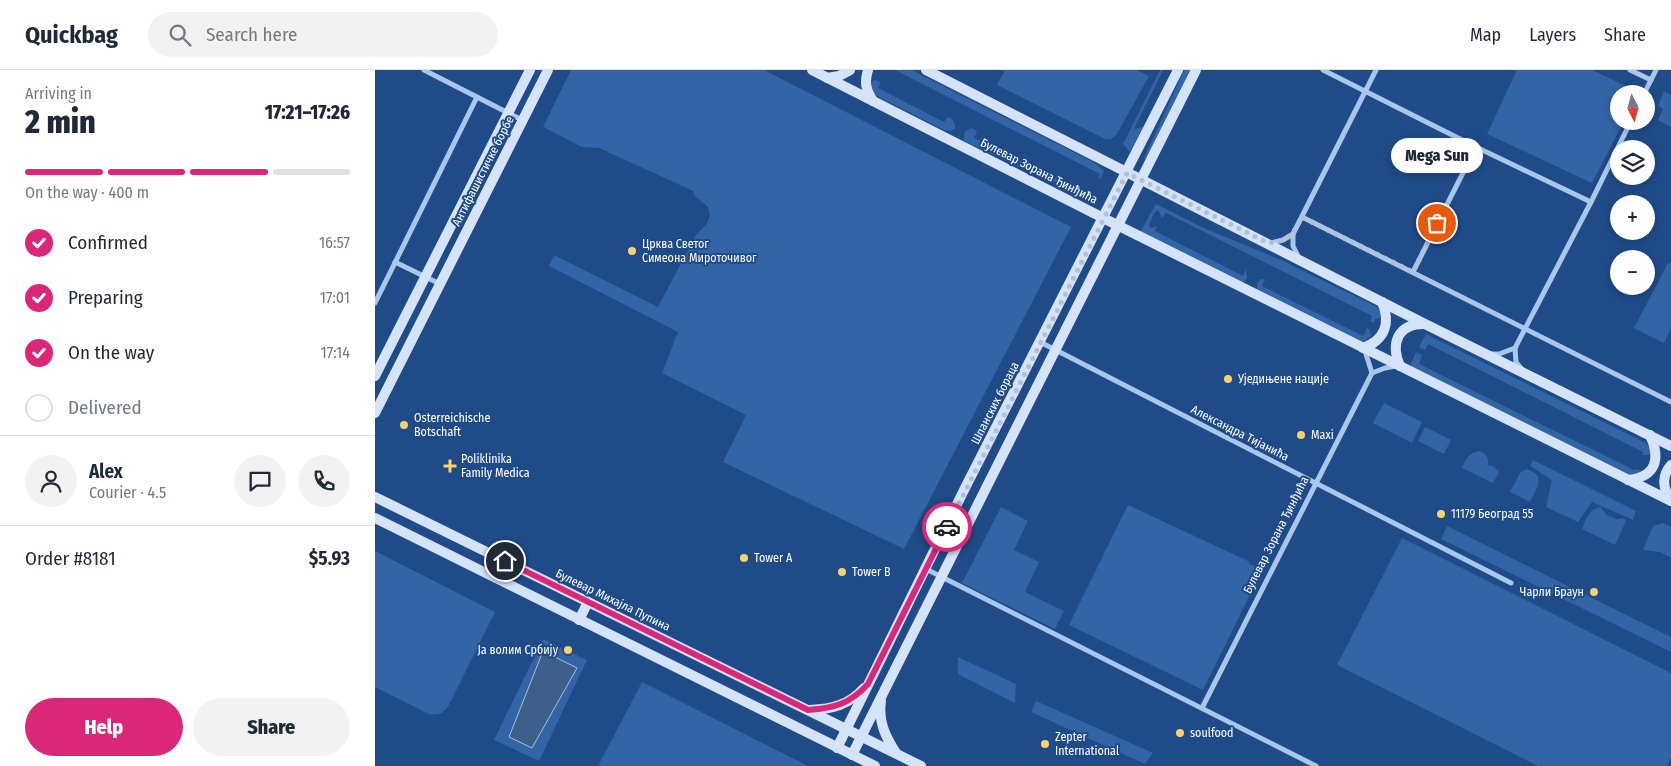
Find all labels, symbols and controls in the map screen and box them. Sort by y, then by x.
search box [148,12,498,57]
text: Quickbag [25,21,118,49]
icon: search [166,21,194,49]
text: Search here [206,23,297,46]
text: Map [1470,24,1501,46]
text: Layers [1529,24,1576,46]
text: Share [1604,24,1646,46]
text: Arriving in [25,84,92,103]
north arrow [1610,85,1655,130]
map controls [1610,85,1655,295]
text: 17:21–17:26 [265,101,350,124]
text: 2 min [25,103,96,141]
street label: Антифашистичке борбе [449,114,517,228]
street label: Булевар Зорана Ђинђића [978,135,1100,207]
callout: Mega Sun [1391,138,1483,173]
button: layers [1610,140,1655,185]
text: Mega Sun [1405,146,1469,165]
text: On the way · 400 m [25,183,149,202]
button: + [1610,195,1655,240]
pin [1416,202,1458,244]
icon: bag [1423,209,1451,237]
icon: check [25,229,53,257]
text: Confirmed [68,231,148,254]
text: 16:57 [319,233,350,252]
place label: Црква Светог Симеона Мироточивог [642,237,757,265]
marker: Црква Светог Симеона Мироточивог [626,245,638,257]
button: − [1610,250,1655,295]
icon: check [25,284,53,312]
text: Preparing [68,286,143,309]
text: 17:01 [320,288,350,307]
icon: check [25,339,53,367]
text: On the way [68,341,154,364]
text: 17:14 [321,343,350,362]
street label: Шпанских бораца [968,359,1022,447]
place label: Уједињене нације [1237,372,1329,386]
marker: Уједињене нације [1222,373,1234,385]
text: Delivered [68,396,142,419]
street label: Александра Тијанића [1189,402,1291,464]
place label: Osterreichische Botschaft [414,411,490,439]
marker: Osterreichische Botschaft [398,419,410,431]
place label: Maxi [1311,428,1334,442]
marker: Maxi [1295,429,1307,441]
place label: Poliklinika Family Medica [461,452,530,480]
button: person [25,455,77,507]
button: chat [234,455,286,507]
button: phone [298,455,350,507]
marker: Poliklinika Family Medica [443,459,457,473]
text: Alex [89,460,123,483]
street label: Булевар Зорана Ђинђића [1240,474,1312,596]
text: Courier · 4.5 [89,483,166,502]
courier [922,502,972,552]
place label: 11179 Београд 55 [1451,507,1534,521]
marker: 11179 Београд 55 [1435,508,1447,520]
icon: car [933,513,961,541]
pin [484,540,526,582]
text: Order #8181 [25,547,116,570]
text: $5.93 [309,547,350,570]
icon: home [491,547,519,575]
place label: Tower A [754,551,793,565]
marker: Tower A [738,552,750,564]
place label: Tower B [852,565,891,579]
street label: Булевар Михајла Пупина [553,566,673,634]
marker: Tower B [836,566,848,578]
place label: Чарли Браун [1520,585,1584,599]
marker: Чарли Браун [1588,586,1600,598]
place label: Ја волим Србију [478,643,559,657]
marker: Ја волим Србију [562,644,574,656]
button: Help [25,698,183,756]
button: Share [193,698,350,756]
place label: soulfood [1190,726,1234,740]
marker: soulfood [1174,727,1186,739]
place label: Zepter International [1055,730,1119,758]
marker: Zepter International [1039,738,1051,750]

